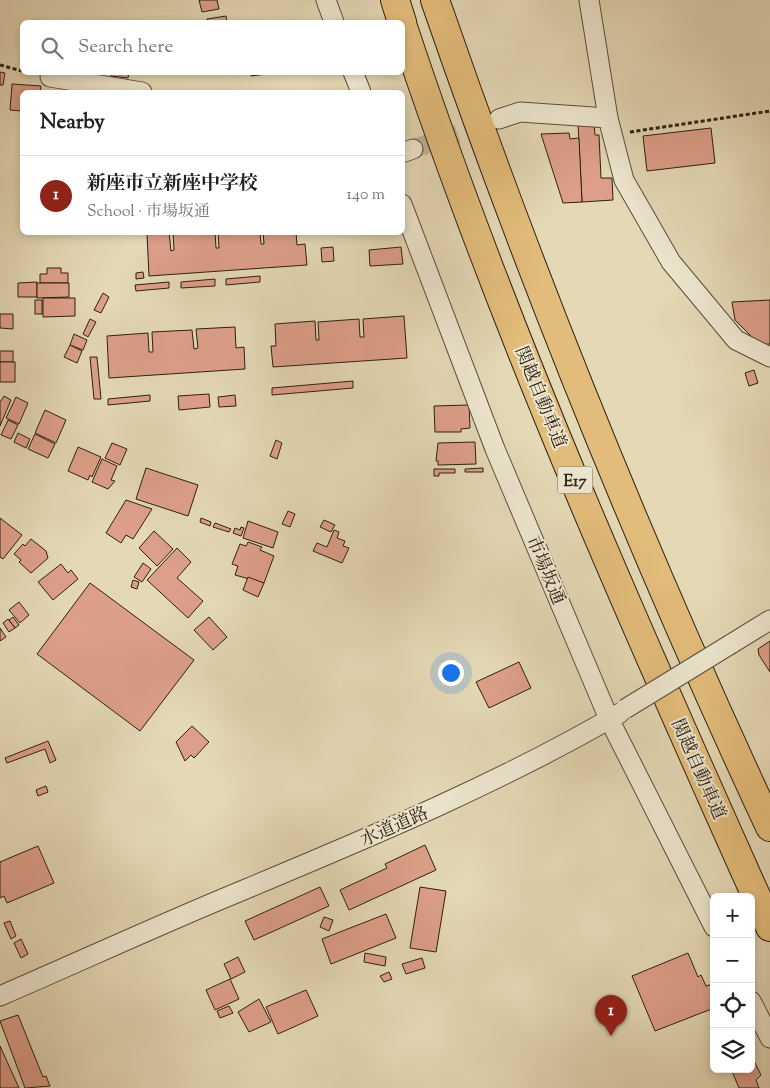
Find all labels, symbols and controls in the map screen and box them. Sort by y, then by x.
search box [20,20,405,75]
icon: search [38,34,66,62]
text: Search here [78,34,173,61]
text: Nearby [40,108,105,138]
text: 新座市立新座中学校 [87,171,258,198]
text: 1 [53,184,59,207]
text: 140 m [347,184,385,207]
text: School · 市場坂通 [87,201,210,224]
street label: 関越自動車道 [507,343,571,453]
road number: E17 [558,466,592,494]
street label: 市場坂通 [518,533,570,609]
your location [438,660,464,686]
street label: 関越自動車道 [663,715,731,824]
street label: 水道道路 [357,801,433,854]
map controls [710,893,755,1073]
button: + [710,893,755,938]
button: − [710,938,755,983]
button: locate [710,983,755,1028]
pin: 1 [595,995,627,1036]
button: layers [710,1028,755,1073]

